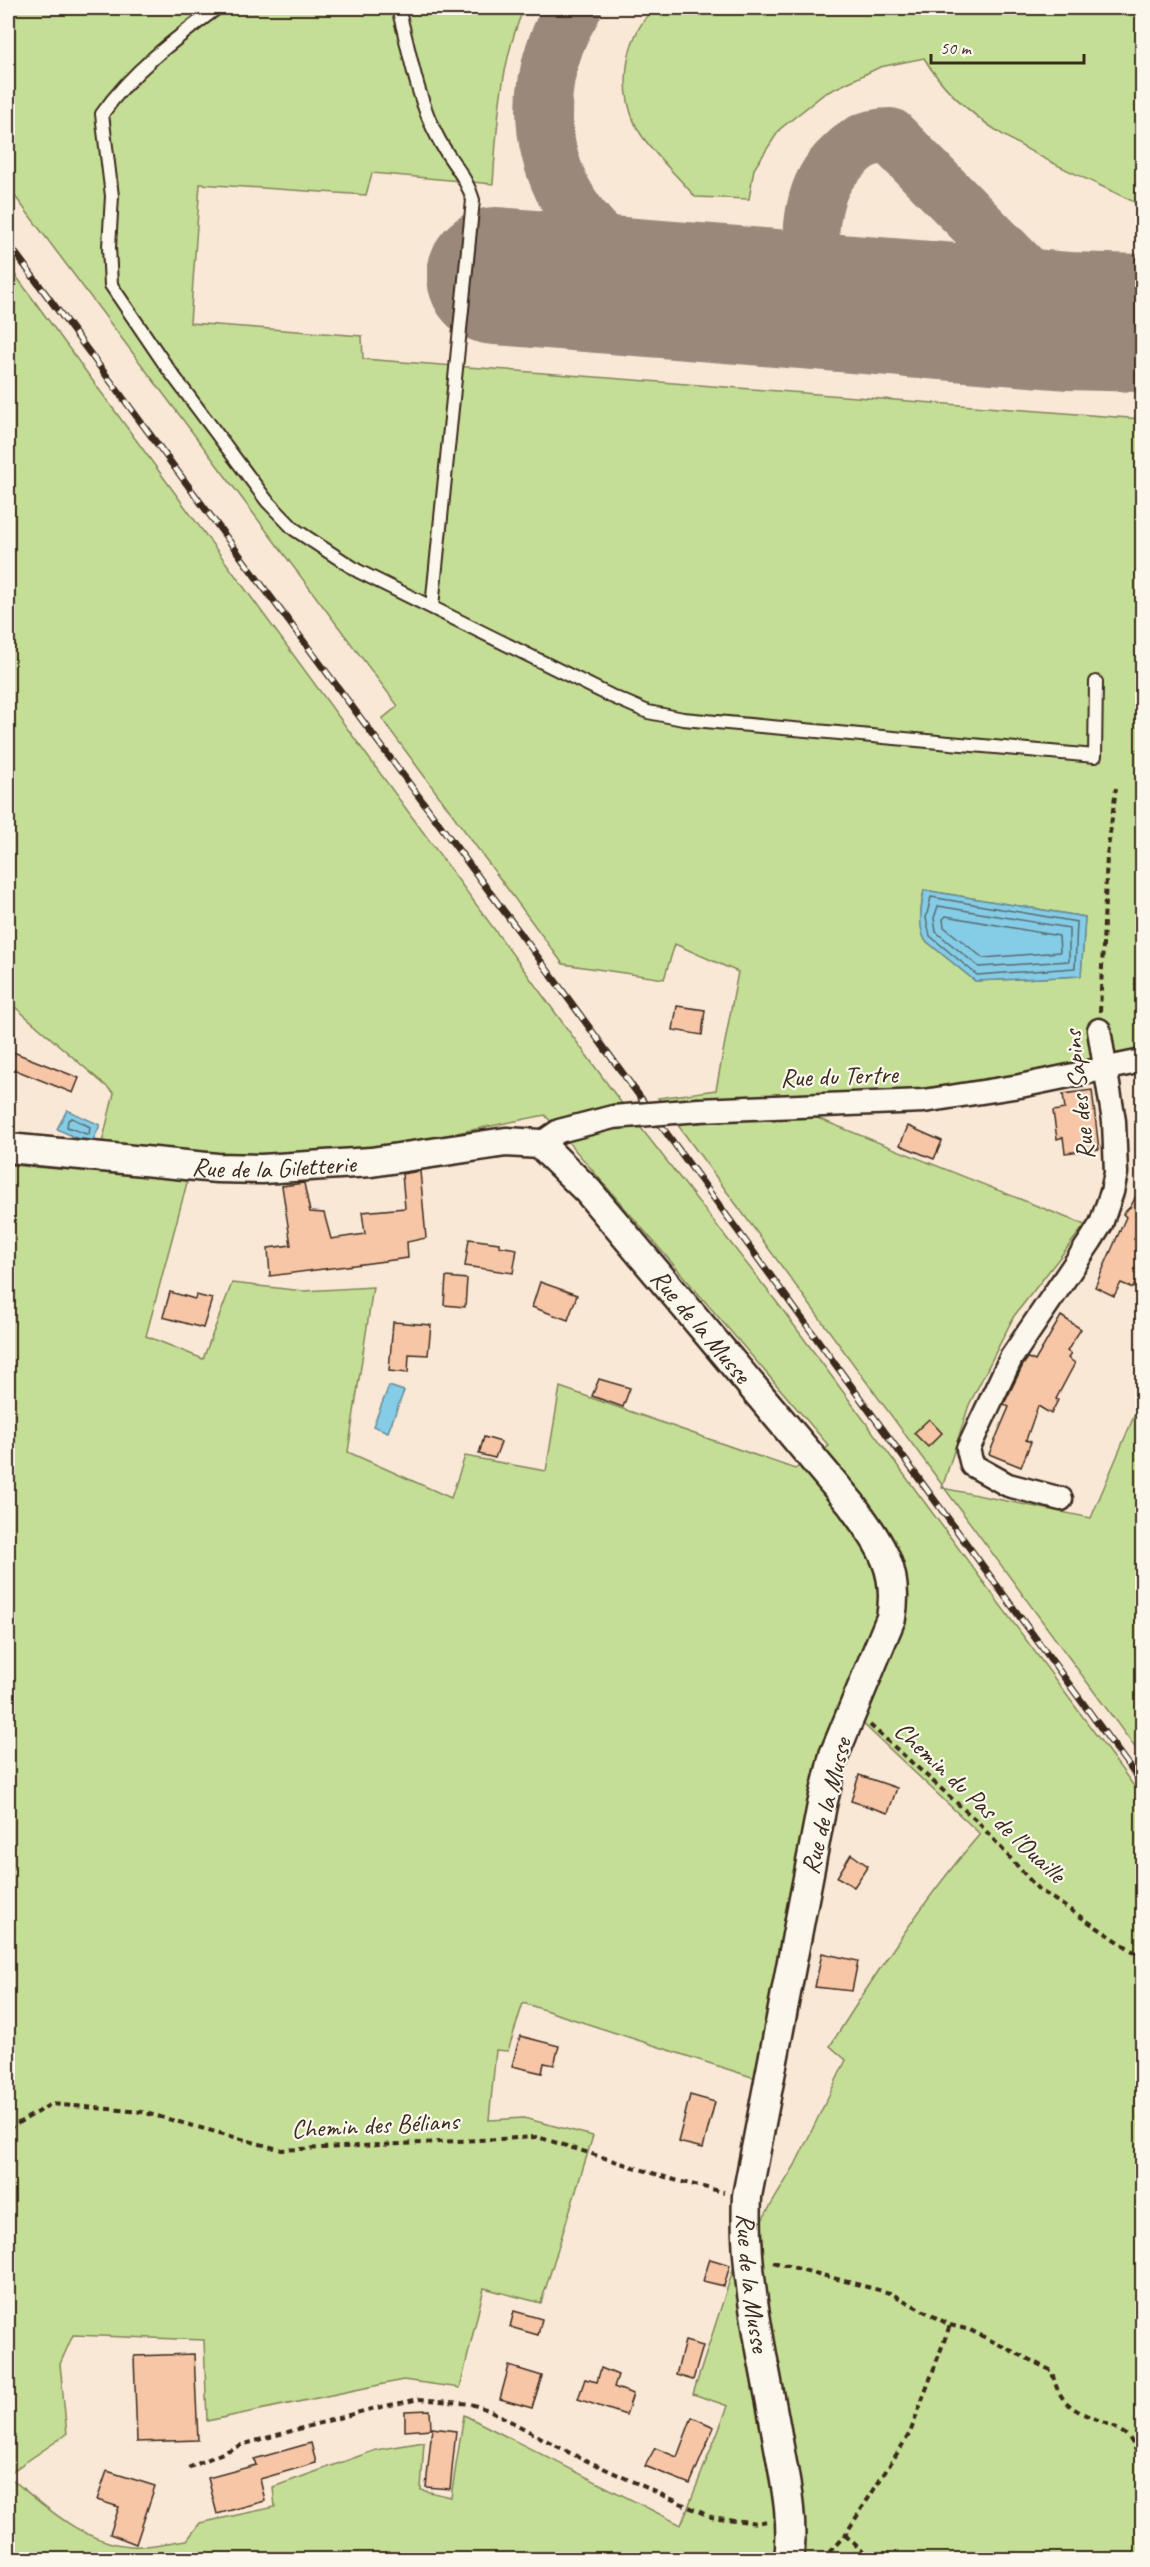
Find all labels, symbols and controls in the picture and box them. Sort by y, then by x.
scale bar [931,27,1084,65]
text: 50 m [940,37,973,59]
street label: Rue des Sapins [1056,1026,1102,1162]
street label: Rue du Tertre [780,1057,900,1095]
street label: Rue de la Giletterie [191,1146,358,1186]
street label: Rue de la Musse [644,1262,760,1391]
street label: Chemin du Pas de l'Ouaille [887,1714,1075,1892]
street label: Rue de la Musse [793,1733,859,1877]
street label: Chemin des Bélians [290,2104,462,2146]
street label: Rue de la Musse [730,2213,778,2356]

